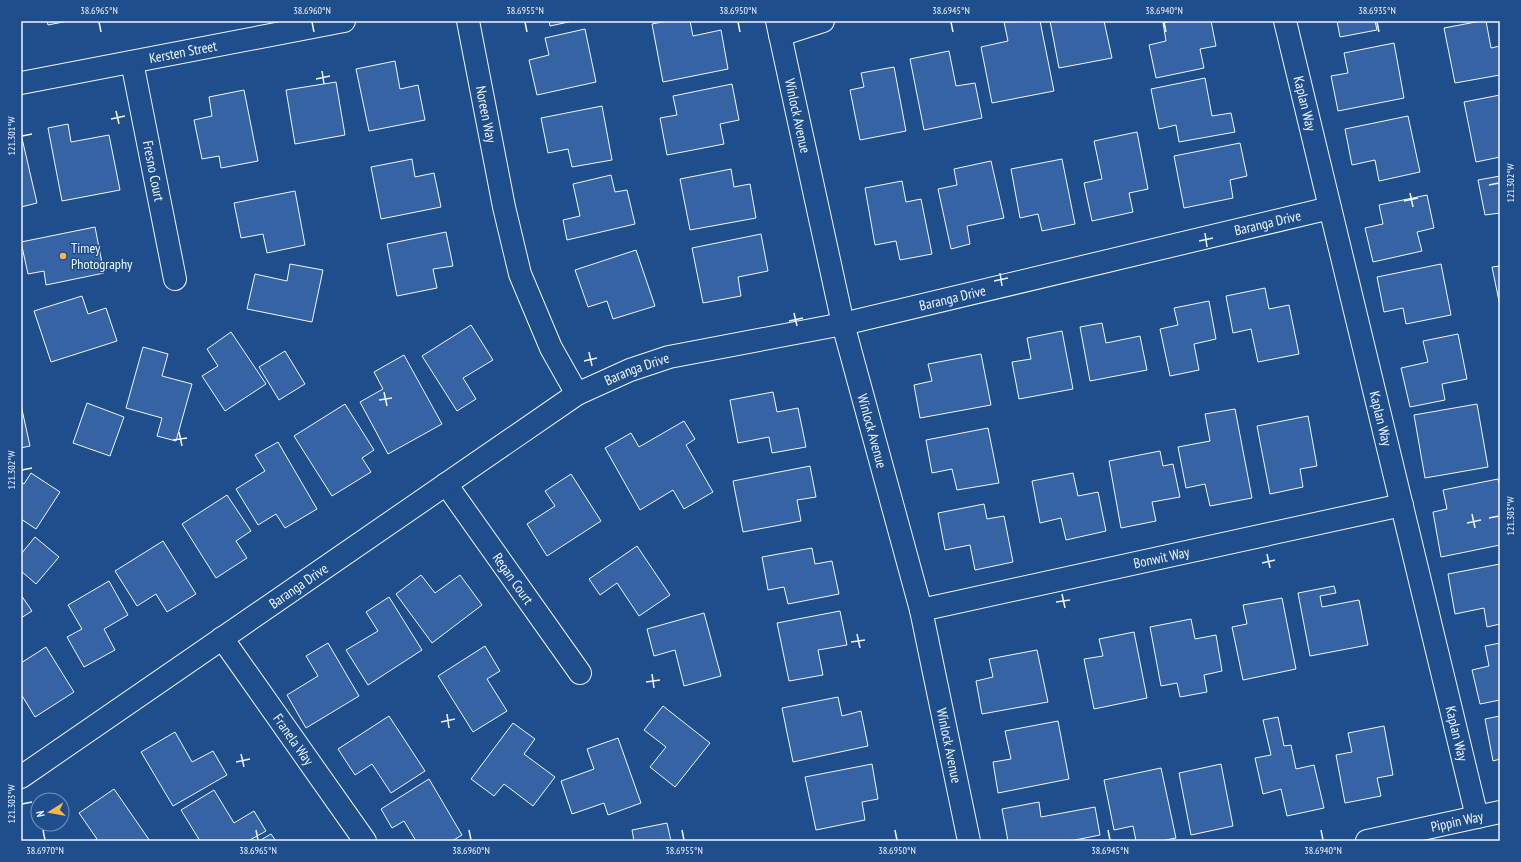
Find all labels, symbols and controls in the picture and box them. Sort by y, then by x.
text: 38.6965°N [80,4,118,17]
text: 38.6960°N [293,4,331,17]
text: 38.6955°N [506,4,544,17]
text: 38.6950°N [719,4,757,17]
text: 38.6945°N [932,4,970,17]
text: 38.6940°N [1145,4,1183,17]
text: 38.6935°N [1358,4,1396,17]
street label: Kersten Street [148,37,218,67]
street label: Kaplan Way [1290,74,1320,134]
street label: Winlock Avenue [781,77,815,155]
street label: Noreen Way [472,84,501,145]
text: 121.301°W [5,116,18,155]
street label: Fresno Court [139,139,168,203]
text: 121.302°W [1504,163,1517,202]
street label: Baranga Drive [1232,206,1303,239]
place label: Timey Photography [71,239,133,273]
marker: Timey Photography [58,251,68,261]
street label: Baranga Drive [917,281,988,315]
street label: Baranga Drive [601,349,672,389]
street label: Kaplan Way [1366,389,1396,449]
street label: Winlock Avenue [853,392,891,470]
text: 121.302°W [5,450,18,489]
text: 121.303°W [1504,496,1517,535]
street label: Bonwit Way [1132,543,1192,572]
street label: Regan Court [489,549,538,608]
street label: Baranga Drive [265,559,332,613]
street label: Kaplan Way [1442,704,1472,764]
street label: Winlock Avenue [933,706,966,785]
street label: Franela Way [269,710,318,769]
text: 121.303°W [5,784,18,823]
north arrow [30,792,70,832]
street label: Pippin Way [1429,807,1486,836]
text: N [33,810,48,818]
text: 38.6970°N [26,844,64,857]
text: 38.6965°N [239,844,277,857]
text: 38.6960°N [452,844,490,857]
text: 38.6955°N [665,844,703,857]
text: 38.6950°N [878,844,916,857]
text: 38.6945°N [1091,844,1129,857]
text: 38.6940°N [1304,844,1342,857]

